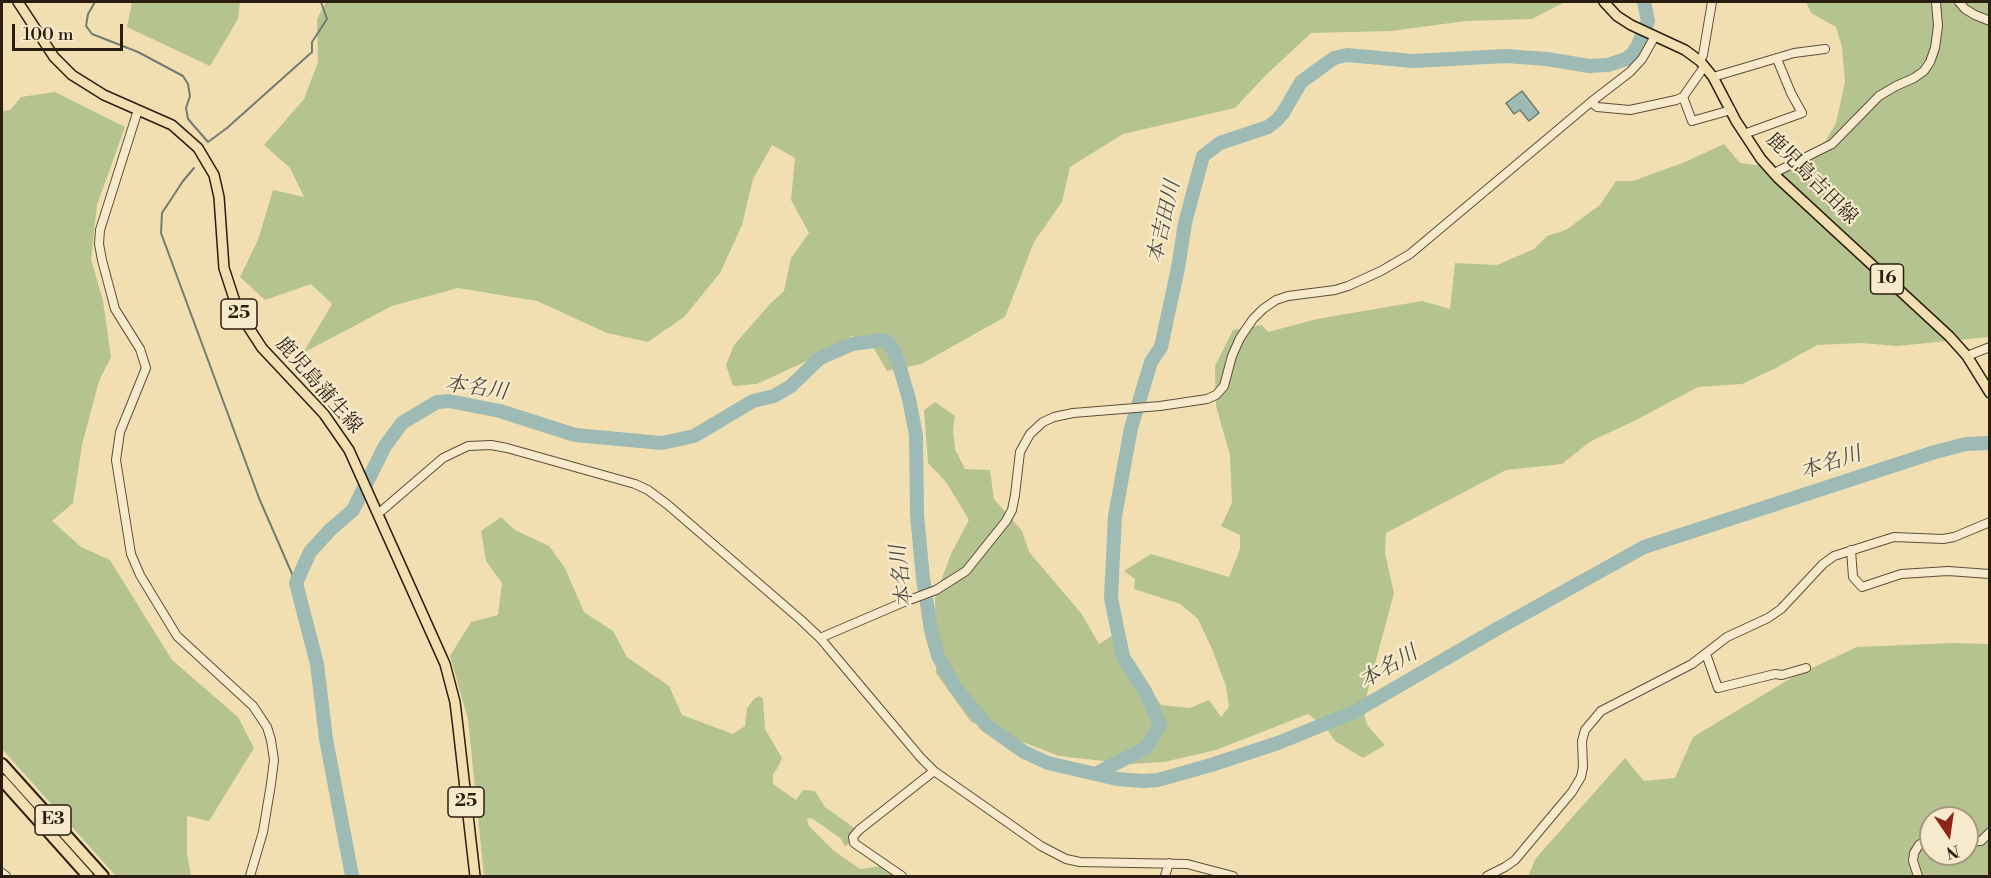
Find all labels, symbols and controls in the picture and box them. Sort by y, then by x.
scale bar [15,12,126,50]
text: 100 m [23,23,74,46]
street label: 鹿児島吉田線 [1760,128,1862,230]
water label: 本吉田川 [1143,178,1187,266]
road number: 16 [1870,264,1904,294]
road number: 25 [221,299,257,329]
street label: 鹿児島蒲生線 [270,333,366,439]
water label: 本名川 [443,372,509,406]
water label: 本名川 [1797,442,1865,486]
water label: 本名川 [887,543,919,609]
water label: 本名川 [1355,641,1423,695]
road number: 25 [448,787,484,817]
road number: E3 [35,805,71,835]
north arrow [1919,806,1979,866]
text: N [1944,840,1961,863]

